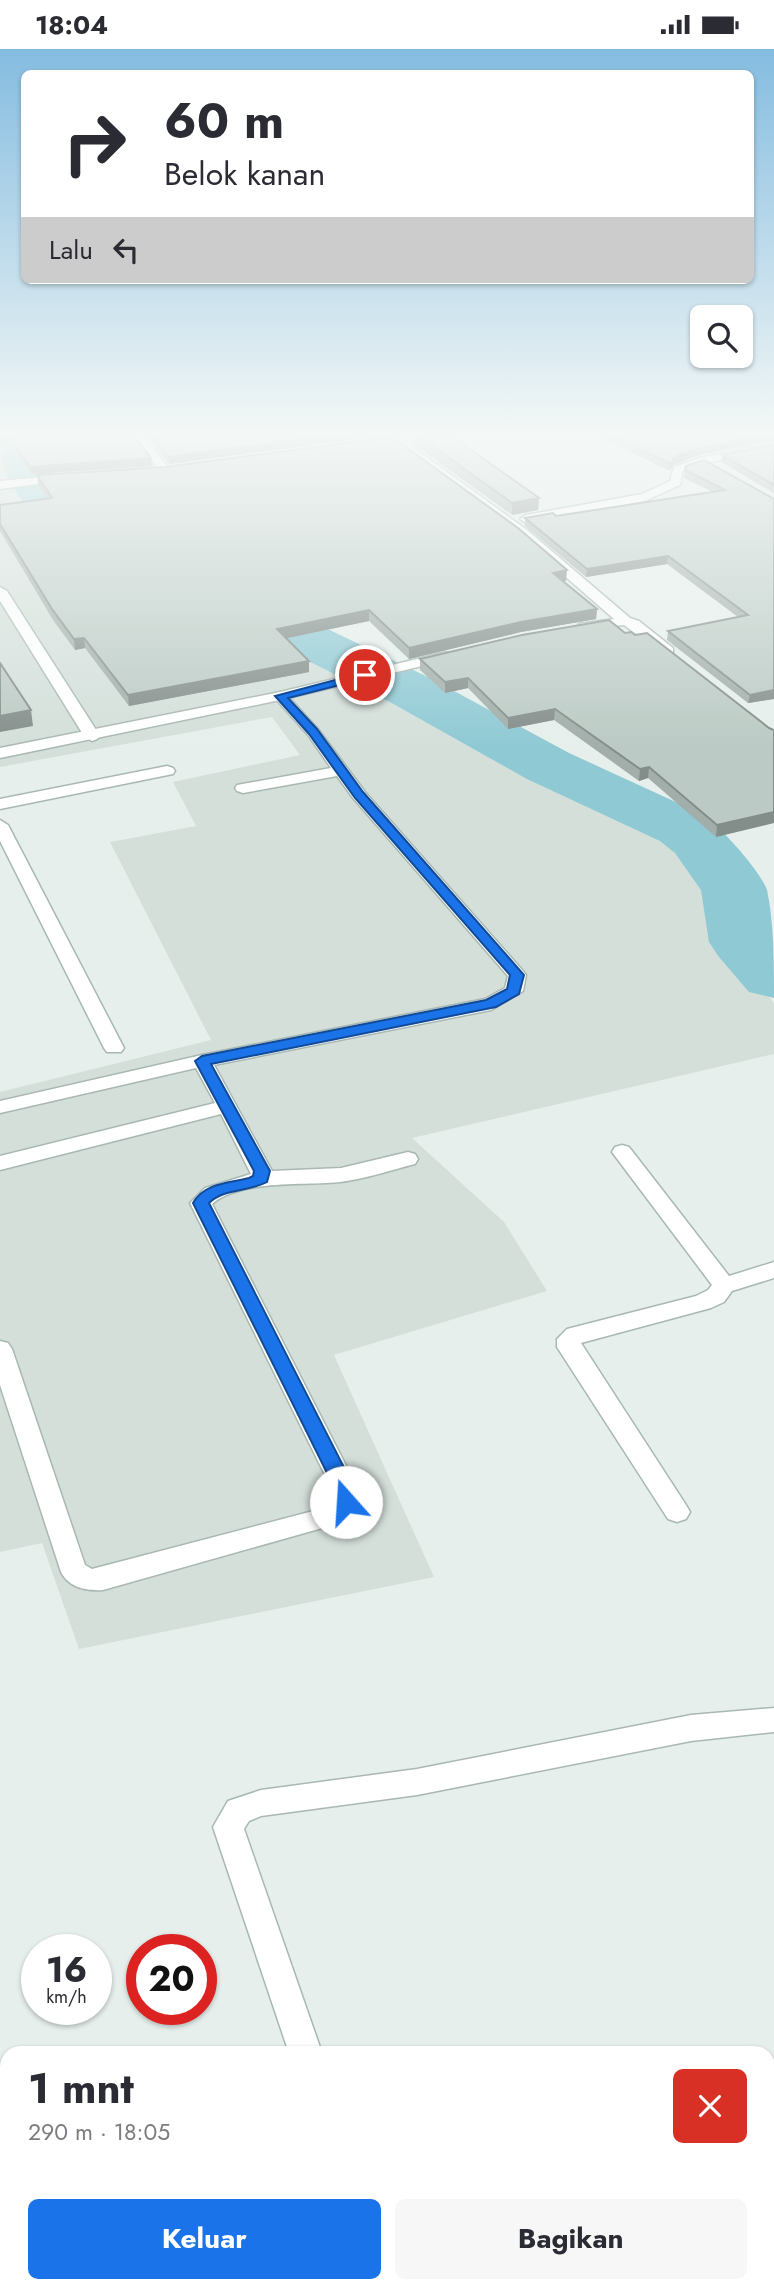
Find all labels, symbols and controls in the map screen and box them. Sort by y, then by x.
text: 18:04 [35,6,108,44]
text: 60 m [164,86,284,156]
icon: right [49,98,140,189]
text: Belok kanan [164,151,325,197]
text: Lalu [49,231,93,269]
icon: left [107,231,145,269]
map controls [690,305,753,368]
button: search [690,305,753,368]
pin [335,645,395,705]
icon: arrive [346,656,384,694]
position arrow [309,1465,383,1539]
speed limit sign: 20 [126,1934,217,2025]
text: 16 [46,1945,87,1995]
text: km/h [46,1984,87,2010]
text: 1 mnt [28,2058,134,2119]
button: close [673,2069,747,2143]
text: 290 m · 18:05 [28,2115,170,2149]
button: Keluar [28,2199,381,2279]
button: Bagikan [395,2199,747,2279]

